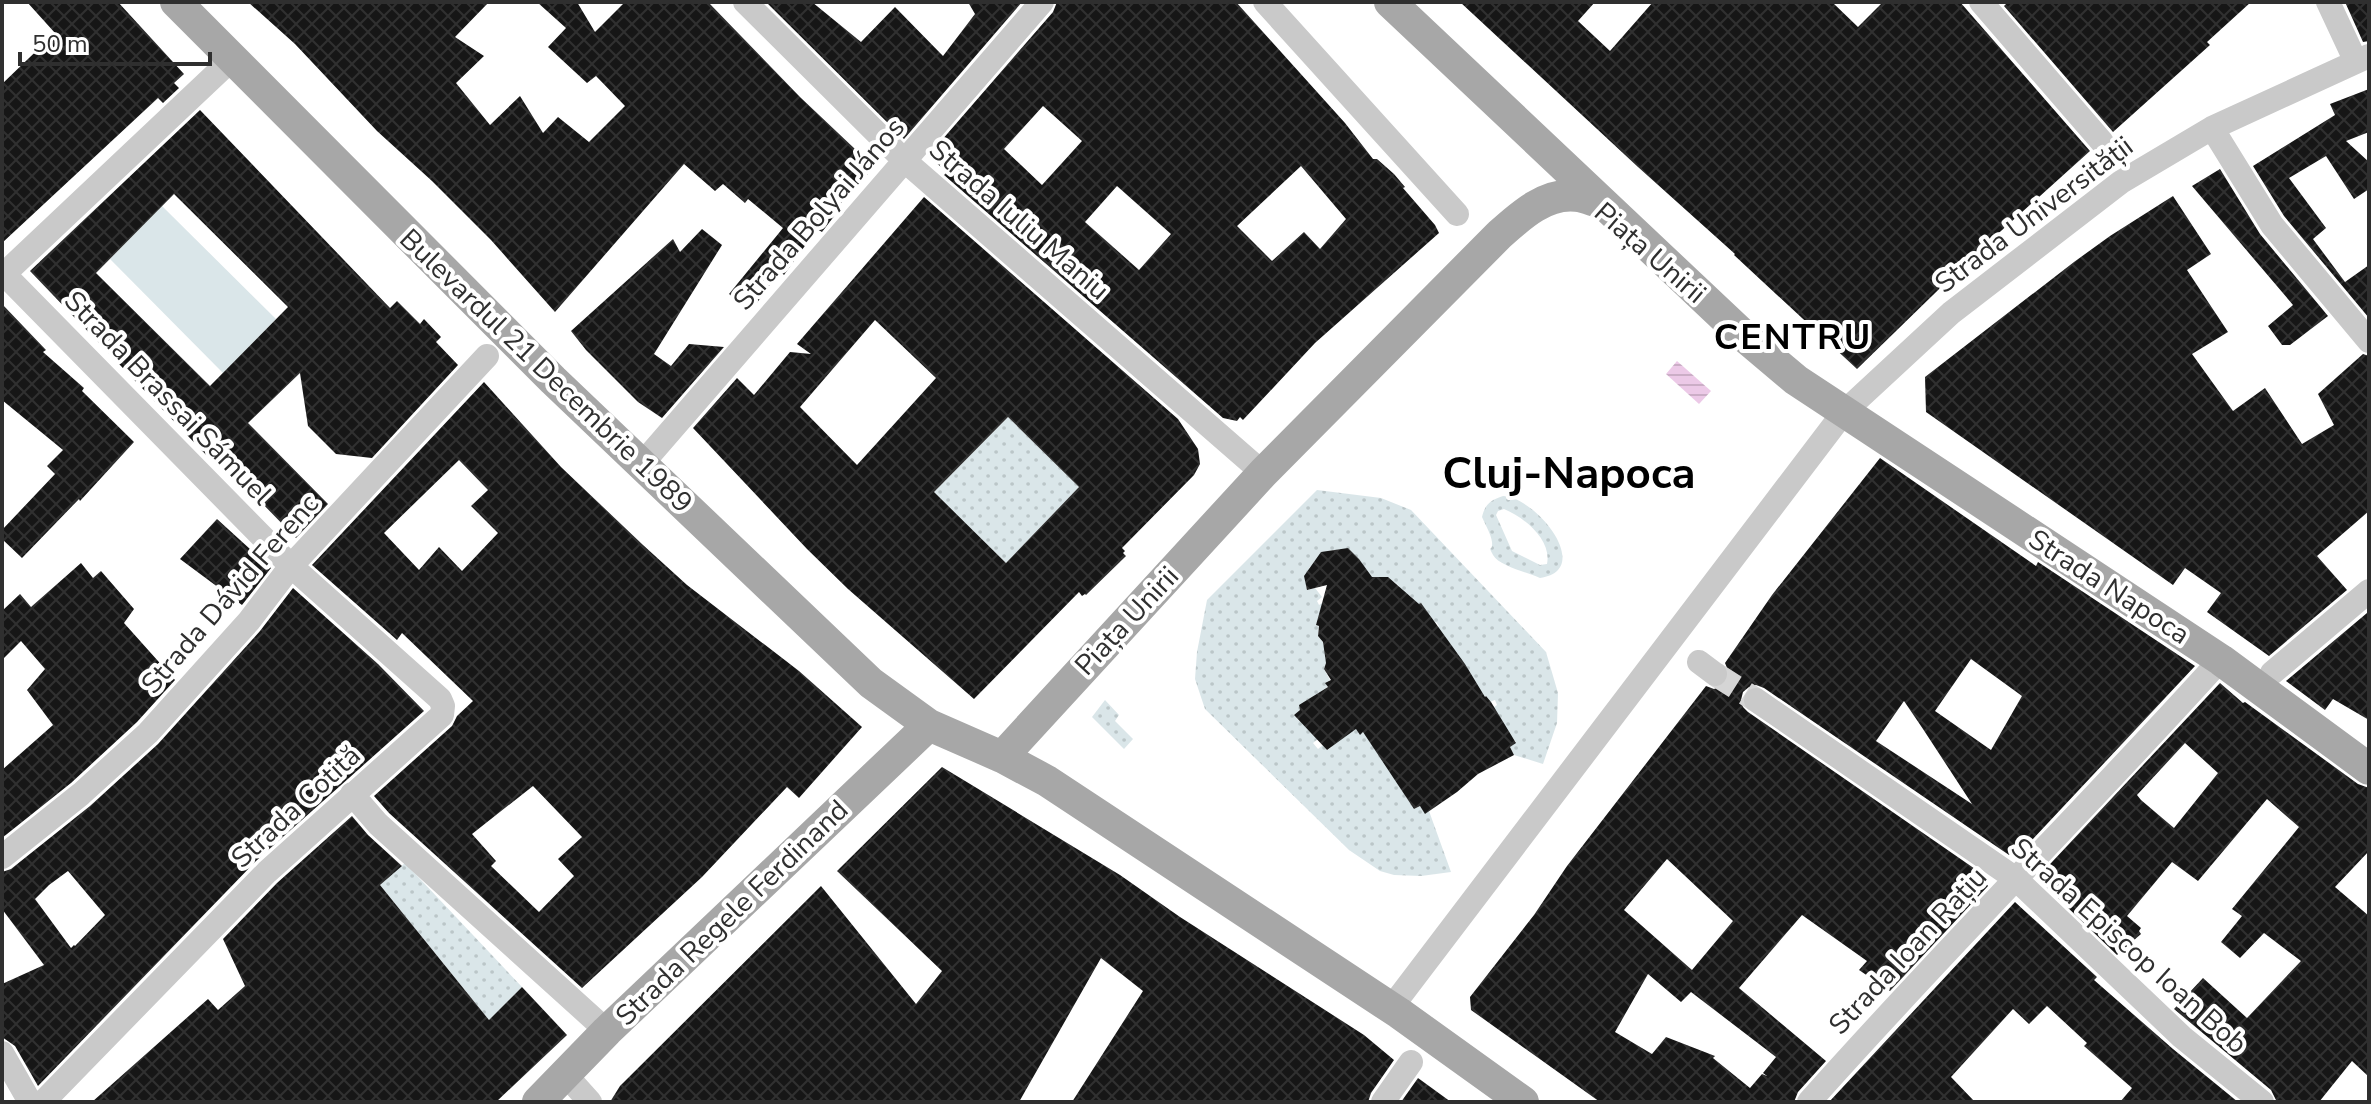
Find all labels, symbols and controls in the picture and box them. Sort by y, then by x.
scale bar [20,16,210,66]
text: 50 m [32,28,88,60]
street label: Strada Bolyai János [725,109,913,319]
street label: Strada Universității [1927,128,2141,302]
street label: Strada Iuliu Maniu [921,131,1117,309]
street label: Piața Unirii [1586,194,1714,312]
street label: Bulevardul 21 Decembrie 1989 [391,220,701,522]
street label: Strada Brassai Sámuel [56,283,281,514]
district label: CENTRU [1714,313,1872,362]
district label: Cluj-Napoca [1442,444,1696,504]
street label: Strada Dávid Ferenc [133,486,327,702]
street label: Strada Napoca [2021,521,2197,653]
street label: Piața Unirii [1066,558,1188,684]
street label: Strada Cotită [223,737,369,877]
street label: Strada Regele Ferdinand [607,792,857,1034]
street label: Strada Episcop Ioan Bob [2003,830,2255,1062]
street label: Strada Ioan Rațiu [1820,859,1996,1043]

